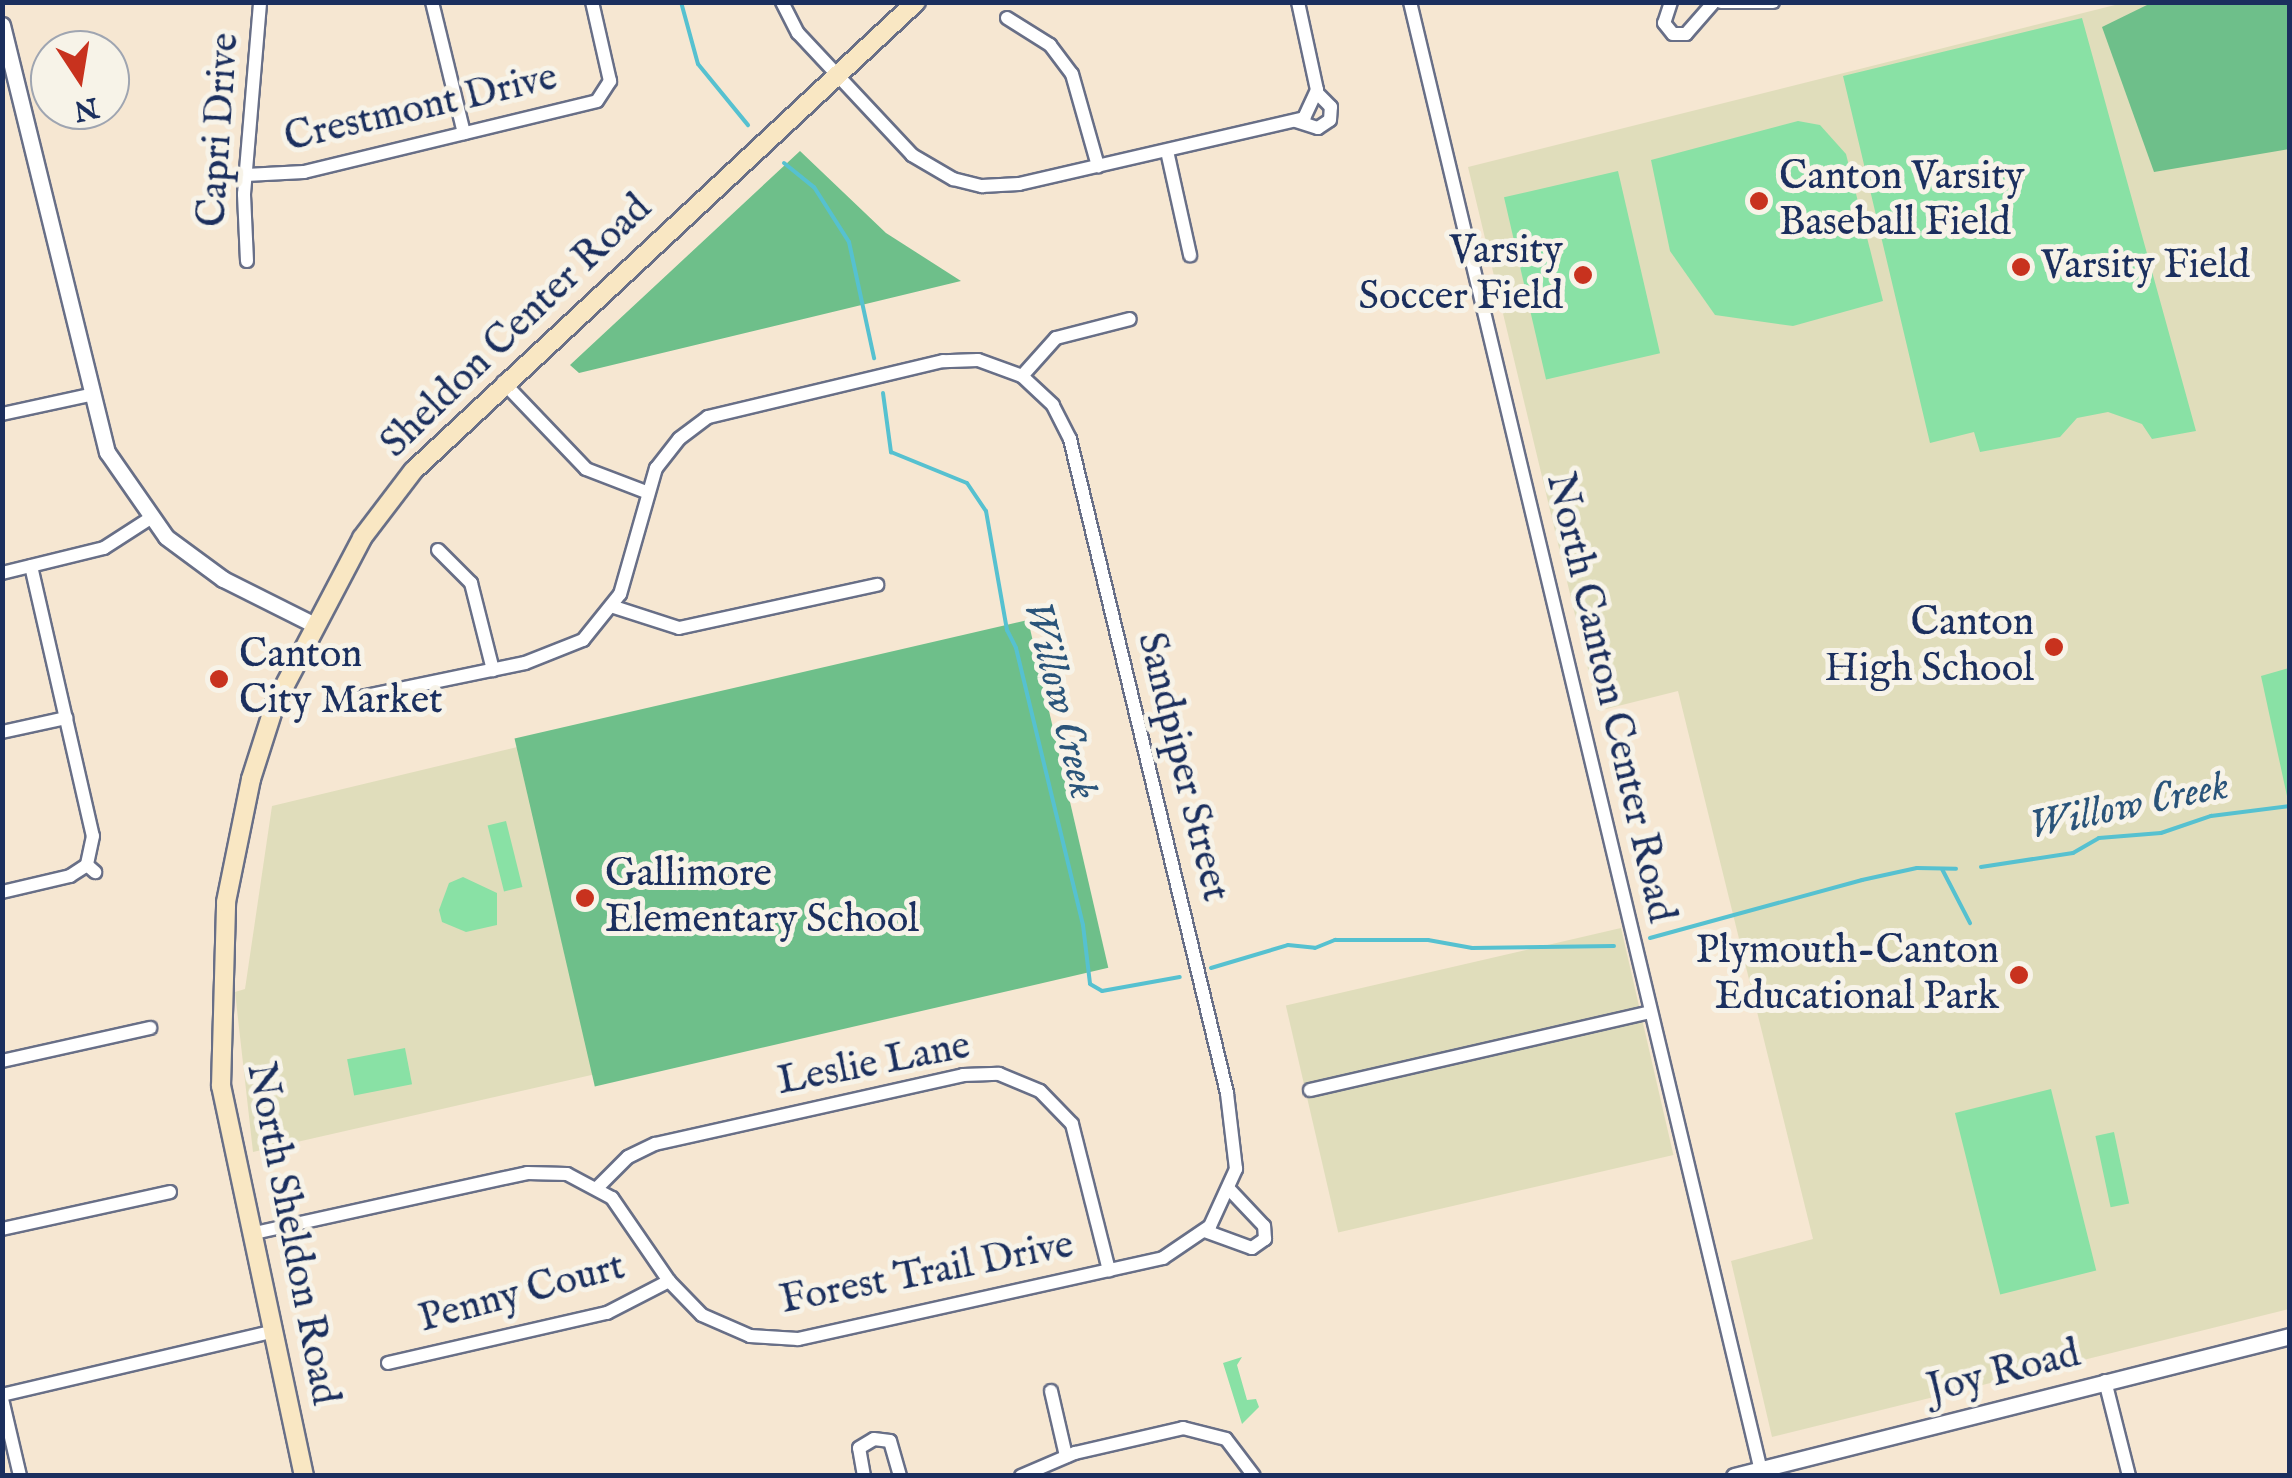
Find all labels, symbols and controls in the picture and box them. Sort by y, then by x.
north arrow [30,30,130,130]
street label: Capri Drive [189,31,251,229]
street label: Crestmont Drive [280,54,562,164]
text: N [70,88,101,128]
place label: Canton Varsity Baseball Field [1779,154,2025,248]
street label: Sheldon Center Road [372,185,662,469]
marker: Canton Varsity Baseball Field [1748,190,1770,212]
place label: Varsity Soccer Field [1358,228,1563,322]
place label: Varsity Field [2041,243,2250,291]
marker: Varsity Field [2010,256,2032,278]
marker: Varsity Soccer Field [1572,264,1594,286]
street label: North Canton Center Road [1534,469,1684,927]
water label: Willow Creek [1010,596,1108,804]
place label: Canton High School [1824,600,2034,694]
street label: Sandpiper Street [1125,628,1239,906]
place label: Canton City Market [239,632,443,726]
marker: Canton High School [2043,636,2065,658]
marker: Canton City Market [208,668,230,690]
water label: Willow Creek [2025,761,2233,853]
place label: Gallimore Elementary School [605,851,919,945]
marker: Gallimore Elementary School [574,887,596,909]
place label: Plymouth-Canton Educational Park [1696,928,1999,1022]
marker: Plymouth-Canton Educational Park [2008,964,2030,986]
street label: Leslie Lane [774,1023,974,1107]
street label: North Sheldon Road [234,1059,348,1409]
street label: Forest Trail Drive [776,1222,1078,1326]
street label: Penny Court [414,1244,630,1344]
street label: Joy Road [1923,1331,2085,1415]

